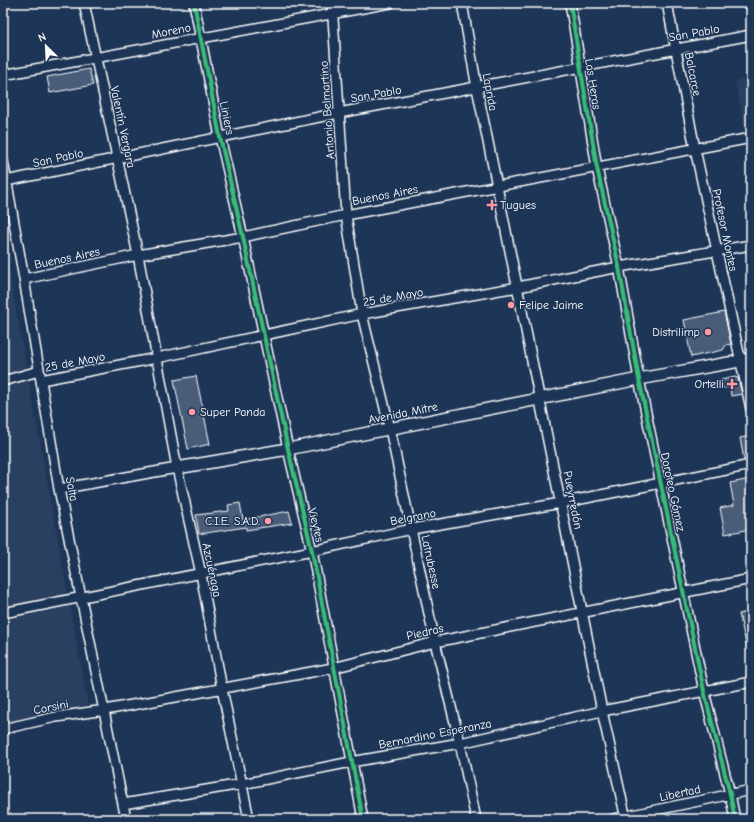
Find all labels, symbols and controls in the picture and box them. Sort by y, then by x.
street label: Moreno [150,20,192,42]
street label: San Pablo [668,22,720,44]
north arrow [26,26,66,66]
text: N [36,30,48,45]
street label: Balcarce [682,51,704,97]
street label: Las Heras [582,58,604,110]
street label: Antonio Belmartino [317,60,337,160]
street label: Laprida [479,72,501,112]
street label: San Pablo [350,83,402,105]
street label: Valentín Vergara [107,85,139,169]
street label: Liniers [217,100,237,136]
street label: San Pablo [31,146,85,170]
street label: Buenos Aires [351,182,419,208]
street label: Profesor Montes [709,187,741,273]
place label: Tugues [500,198,536,212]
marker: Tugues [487,200,497,210]
street label: Buenos Aires [33,244,101,272]
street label: 25 de Mayo [362,285,424,309]
place label: Felipe Jaime [519,298,583,312]
marker: Felipe Jaime [506,300,516,310]
place label: Distrilimp [652,325,700,339]
marker: Distrilimp [703,327,713,337]
street label: 25 de Mayo [44,349,106,375]
place label: Ortelli [694,377,724,391]
marker: Ortelli [727,379,737,389]
street label: Avenida Mitre [367,399,439,427]
place label: Super Panda [200,405,266,419]
marker: Super Panda [187,407,197,417]
street label: Doroteo Gómez [658,451,688,533]
street label: Pueyrredón [561,470,585,530]
street label: Salta [63,476,81,502]
street label: Belgrano [389,506,437,528]
street label: Vieytes [305,507,327,543]
place label: C.I.E. S.A.D. [205,514,260,528]
marker: C.I.E. S.A.D. [263,516,273,526]
street label: Latrubesse [418,534,444,590]
street label: Azcuénaga [199,542,225,598]
street label: Piedras [405,621,445,643]
street label: Corsini [32,697,70,717]
street label: Bernardino Esperanza [377,716,493,752]
street label: Libertad [658,782,702,804]

